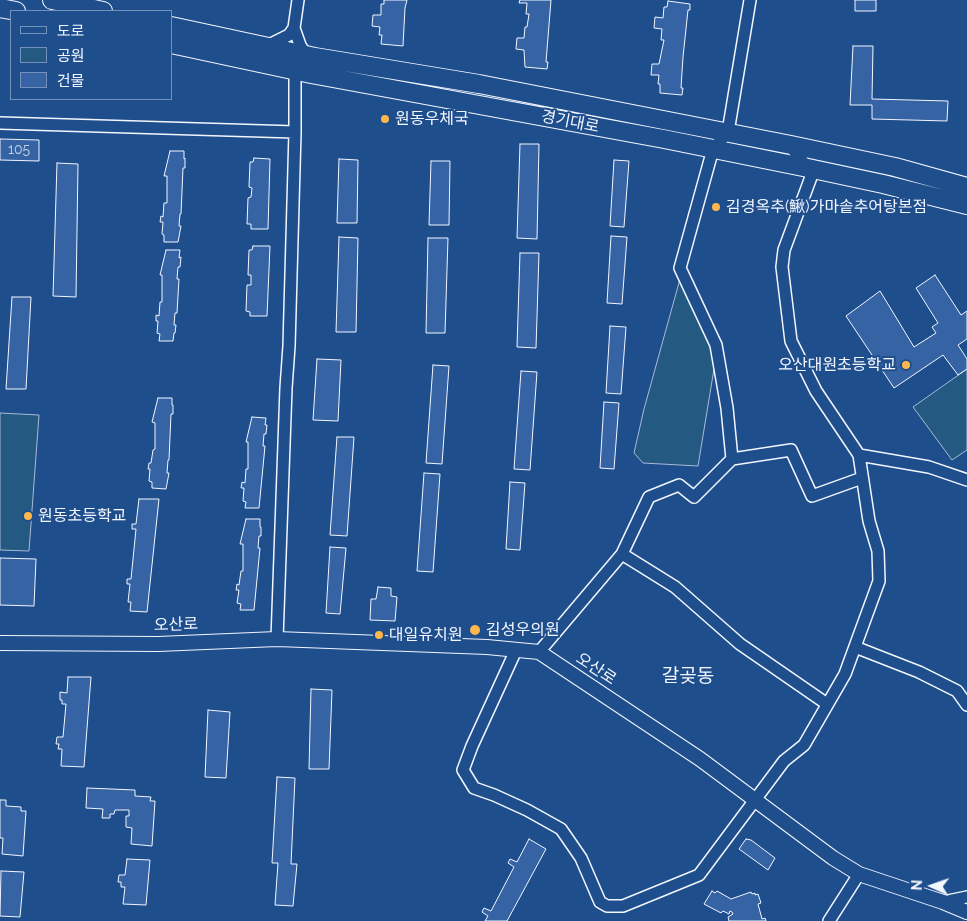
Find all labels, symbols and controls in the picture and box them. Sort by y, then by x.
legend [10,10,172,100]
text: 도로 [57,22,85,40]
text: 공원 [57,47,85,65]
text: 건물 [57,72,85,90]
street label: 경기대로 [539,107,601,137]
place label: 원동우체국 [395,109,469,129]
marker: 원동우체국 [379,113,391,125]
house number: 105 [8,142,30,158]
place label: 김경옥추(鰍)가마솥추어탕본점 [726,197,927,217]
marker: 김경옥추(鰍)가마솥추어탕본점 [710,201,722,213]
place label: 오산대원초등학교 [778,355,896,375]
marker: 오산대원초등학교 [900,359,912,371]
place label: 원동초등학교 [38,506,126,526]
marker: 원동초등학교 [22,510,34,522]
street label: 오산로 [154,615,198,635]
place label: 김성우의원 [486,620,560,640]
marker: 김성우의원 [468,623,482,637]
place label: 대일유치원 [389,625,463,645]
marker: 대일유치원 [373,629,385,641]
street label: 오산로 [572,649,620,689]
district label: 갈곶동 [662,665,714,687]
north arrow [907,861,957,911]
text: N [909,879,925,891]

